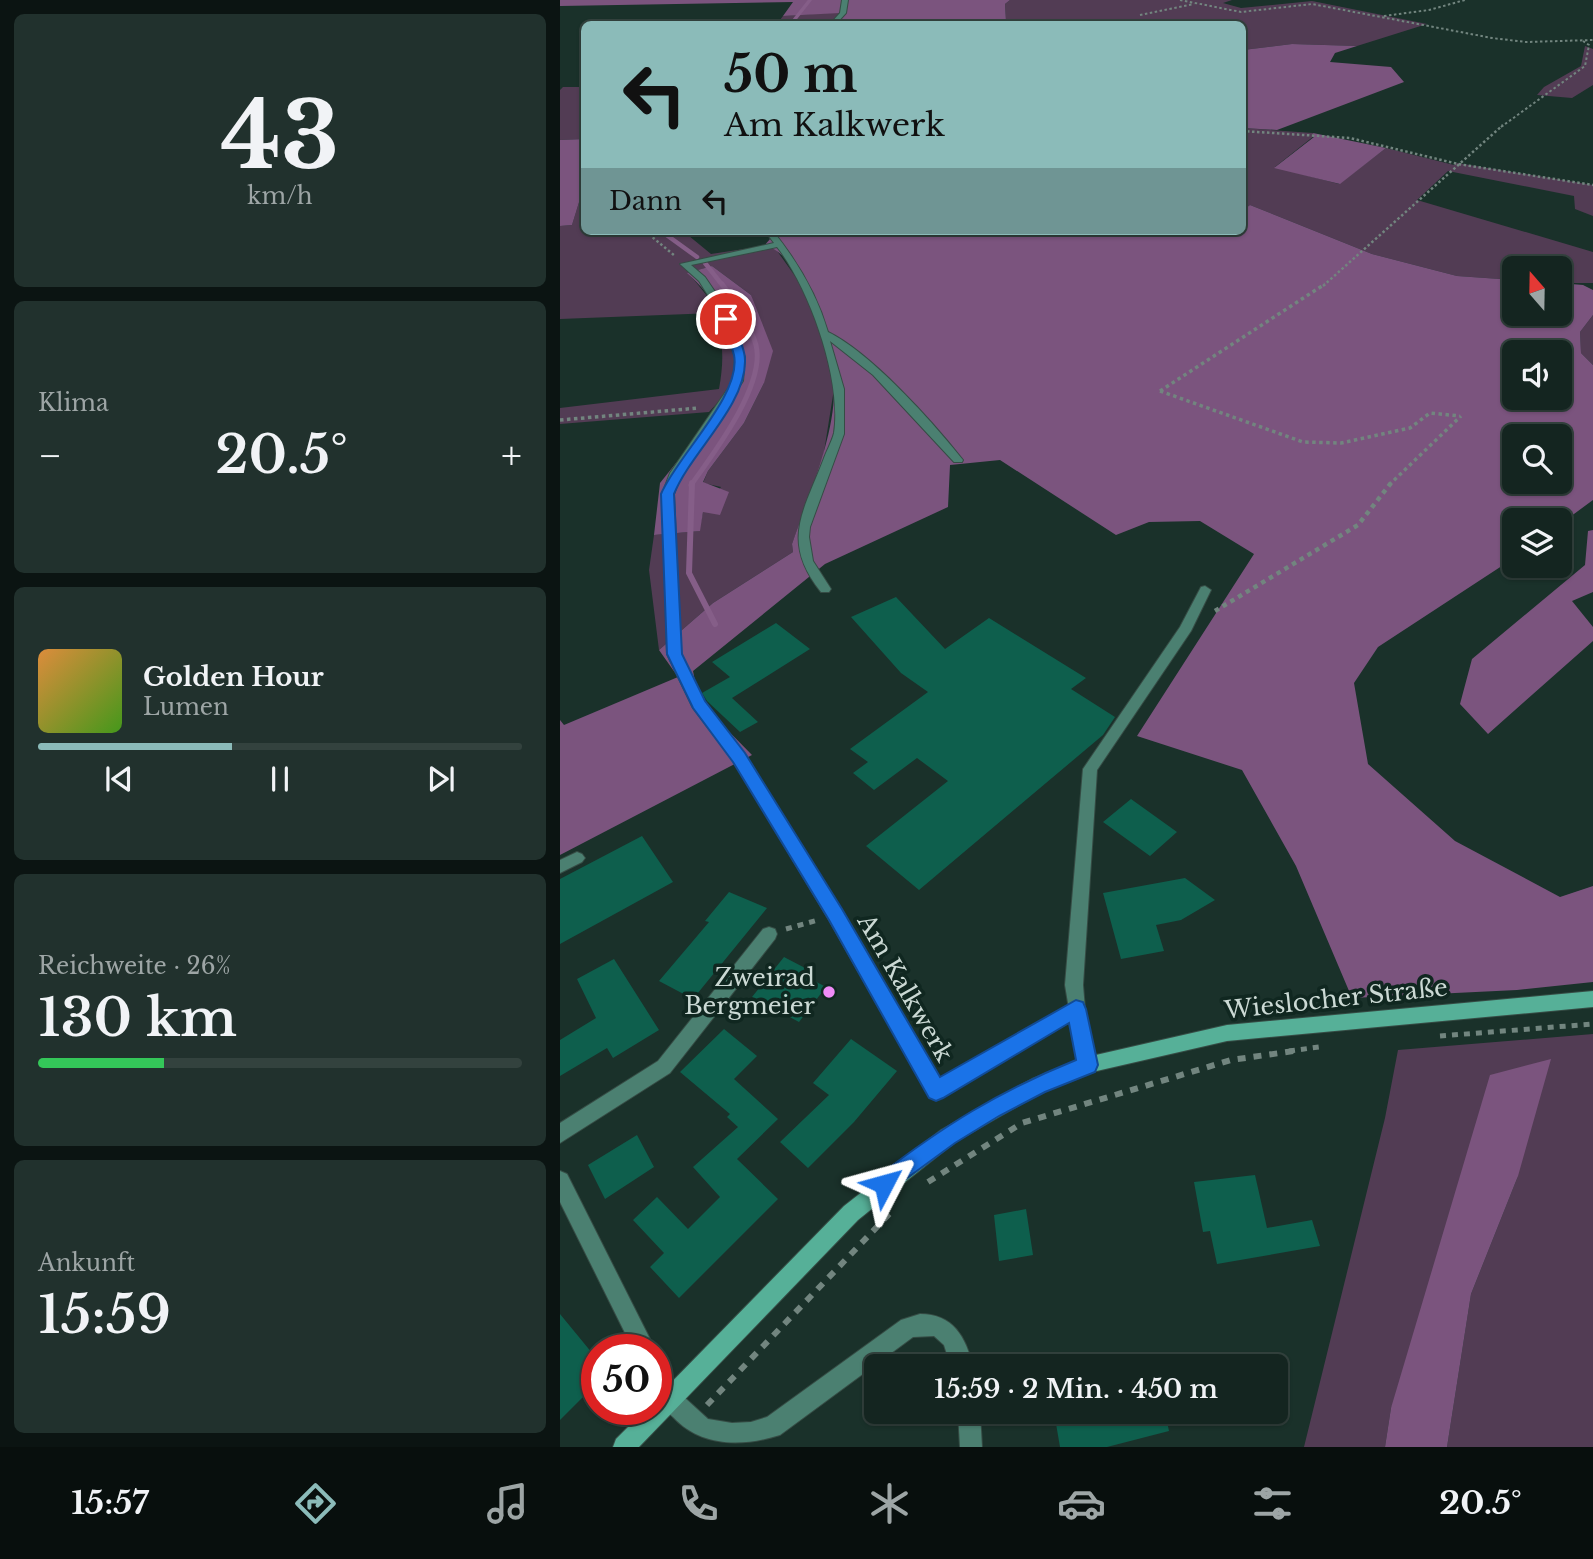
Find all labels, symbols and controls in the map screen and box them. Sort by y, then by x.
text: 50 m [724,44,857,105]
icon: left [609,49,700,140]
text: 43 [221,80,339,193]
text: Am Kalkwerk [724,105,945,145]
text: km/h [247,182,313,210]
icon: left [696,182,734,220]
text: Dann [609,185,682,217]
north arrow [1502,256,1572,326]
map controls [1502,256,1572,578]
pin [696,289,756,349]
icon: arrive [707,300,745,338]
button: sound [1502,340,1572,410]
text: Klima [38,389,109,417]
text: 20.5° [215,423,348,487]
button: search [1502,424,1572,494]
text: − [38,432,62,479]
text: + [501,432,522,479]
button: layers [1502,508,1572,578]
text: Golden Hour [143,661,324,693]
text: Lumen [143,693,229,721]
icon: previous [100,760,138,798]
icon: pause [261,760,299,798]
icon: next [422,760,460,798]
street label: Am Kalkwerk [851,908,960,1067]
text: Reichweite · 26% [38,952,231,980]
place label: Zweirad Bergmeier [684,963,816,1020]
street label: Wieslocher Straße [1222,972,1449,1025]
marker: Zweirad Bergmeier [821,984,837,1000]
text: 130 km [38,986,237,1050]
position arrow [847,1147,921,1221]
text: Ankunft [38,1249,135,1277]
text: 15:59 [38,1283,171,1347]
speed limit sign: 50 [581,1334,672,1425]
text: 15:59 · 2 Min. · 450 m [934,1373,1218,1405]
icon: directions [291,1479,340,1528]
icon: music [483,1479,532,1528]
icon: phone [674,1479,723,1528]
icon: climate [865,1479,914,1528]
icon: car [1057,1479,1106,1528]
icon: filters [1248,1479,1297,1528]
text: 15:57 [71,1483,149,1523]
text: 20.5° [1439,1483,1522,1523]

